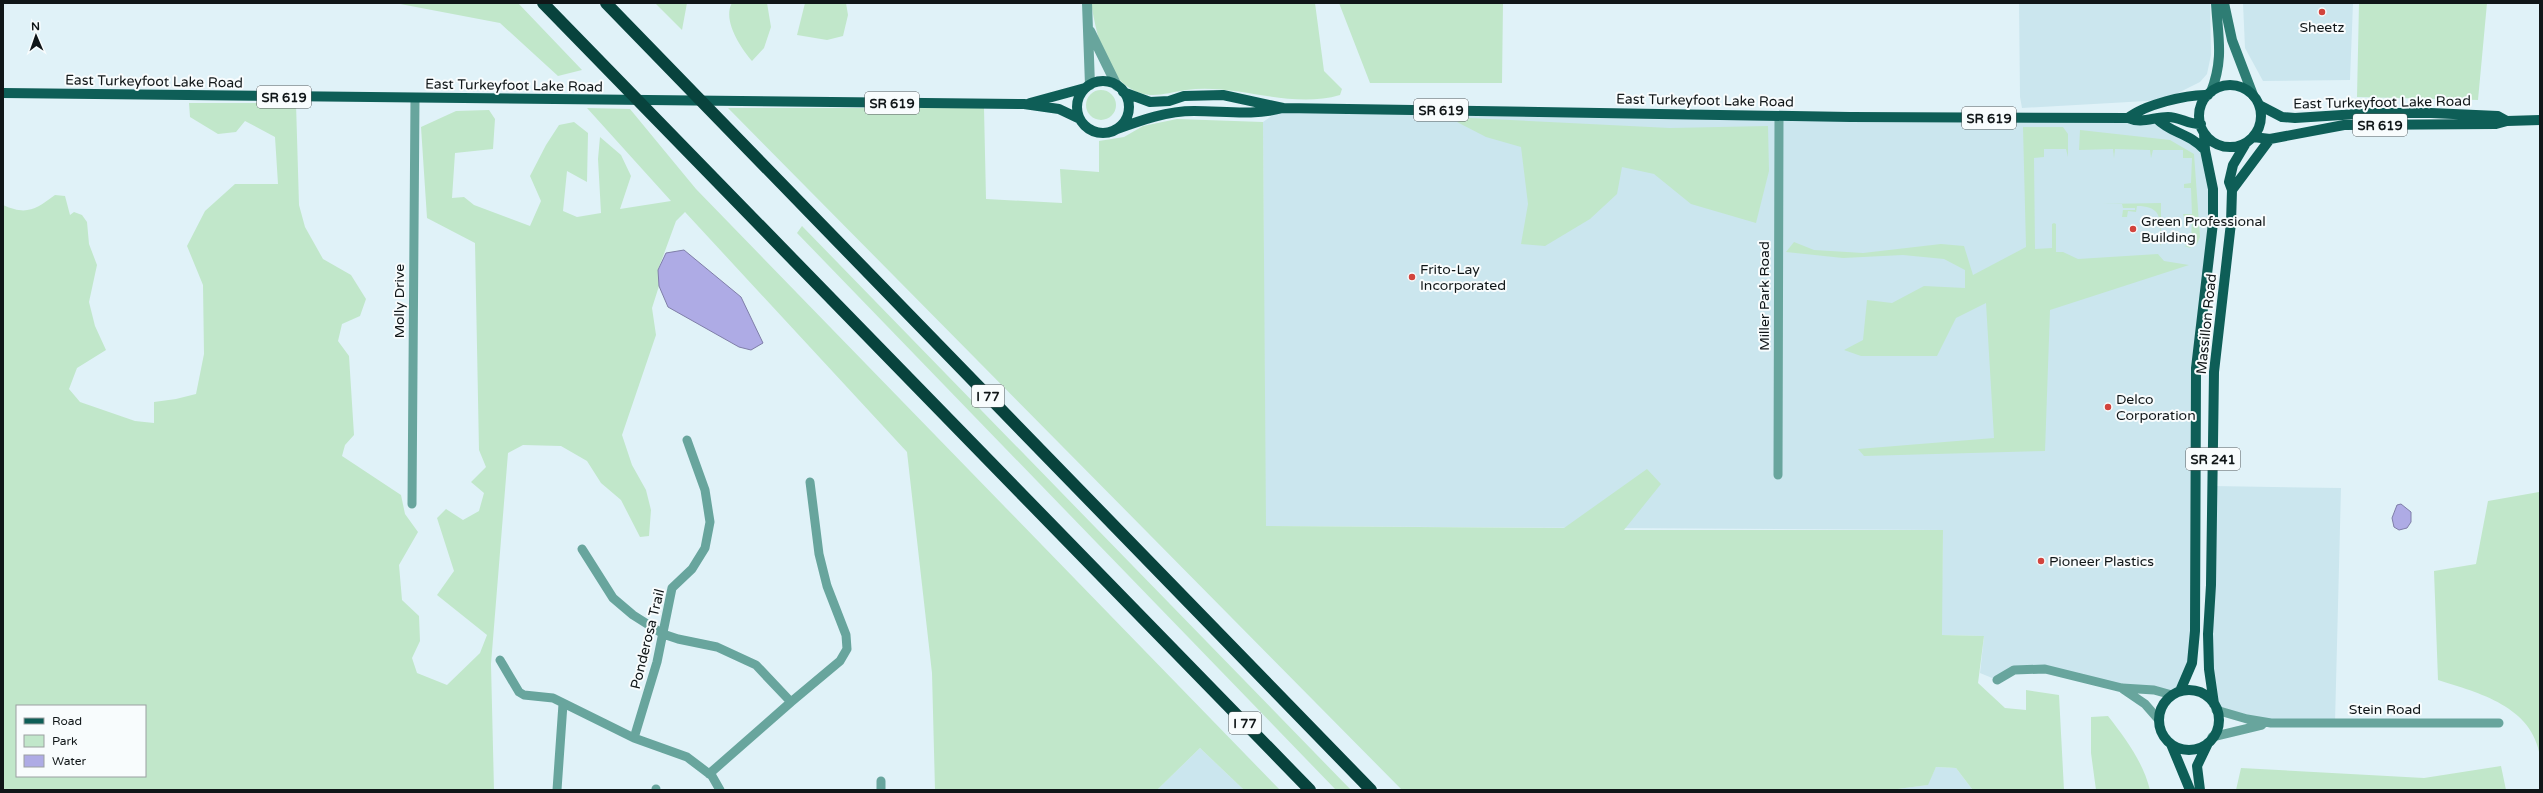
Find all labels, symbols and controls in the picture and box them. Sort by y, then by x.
marker: Sheetz [2317,7,2327,17]
north arrow [16,16,56,56]
place label: Sheetz [2299,19,2345,36]
text: N [31,20,40,33]
street label: East Turkeyfoot Lake Road [65,71,243,92]
street label: East Turkeyfoot Lake Road [425,75,603,96]
road number: SR 619 [257,86,311,108]
street label: East Turkeyfoot Lake Road [1616,90,1794,111]
road number: SR 619 [865,92,919,114]
street label: East Turkeyfoot Lake Road [2293,92,2471,113]
road number: SR 619 [1414,99,1468,121]
road number: SR 619 [1962,107,2016,129]
road number: SR 619 [2353,114,2407,136]
place label: Green Professional Building [2141,213,2266,246]
marker: Green Professional Building [2128,224,2138,234]
street label: Miller Park Road [1756,241,1773,351]
place label: Frito-Lay Incorporated [1420,261,1506,294]
street label: Molly Drive [391,264,408,338]
marker: Frito-Lay Incorporated [1407,272,1417,282]
street label: Massillon Road [2193,273,2220,375]
road number: I 77 [972,385,1004,407]
place label: Delco Corporation [2116,391,2196,424]
marker: Delco Corporation [2103,402,2113,412]
road number: SR 241 [2186,448,2240,470]
place label: Pioneer Plastics [2049,553,2154,570]
marker: Pioneer Plastics [2036,556,2046,566]
street label: Ponderosa Trail [627,587,668,691]
street label: Stein Road [2349,701,2421,718]
legend [16,705,146,777]
road number: I 77 [1229,712,1261,734]
text: Road [52,714,82,728]
text: Park [52,734,78,748]
text: Water [52,754,87,768]

